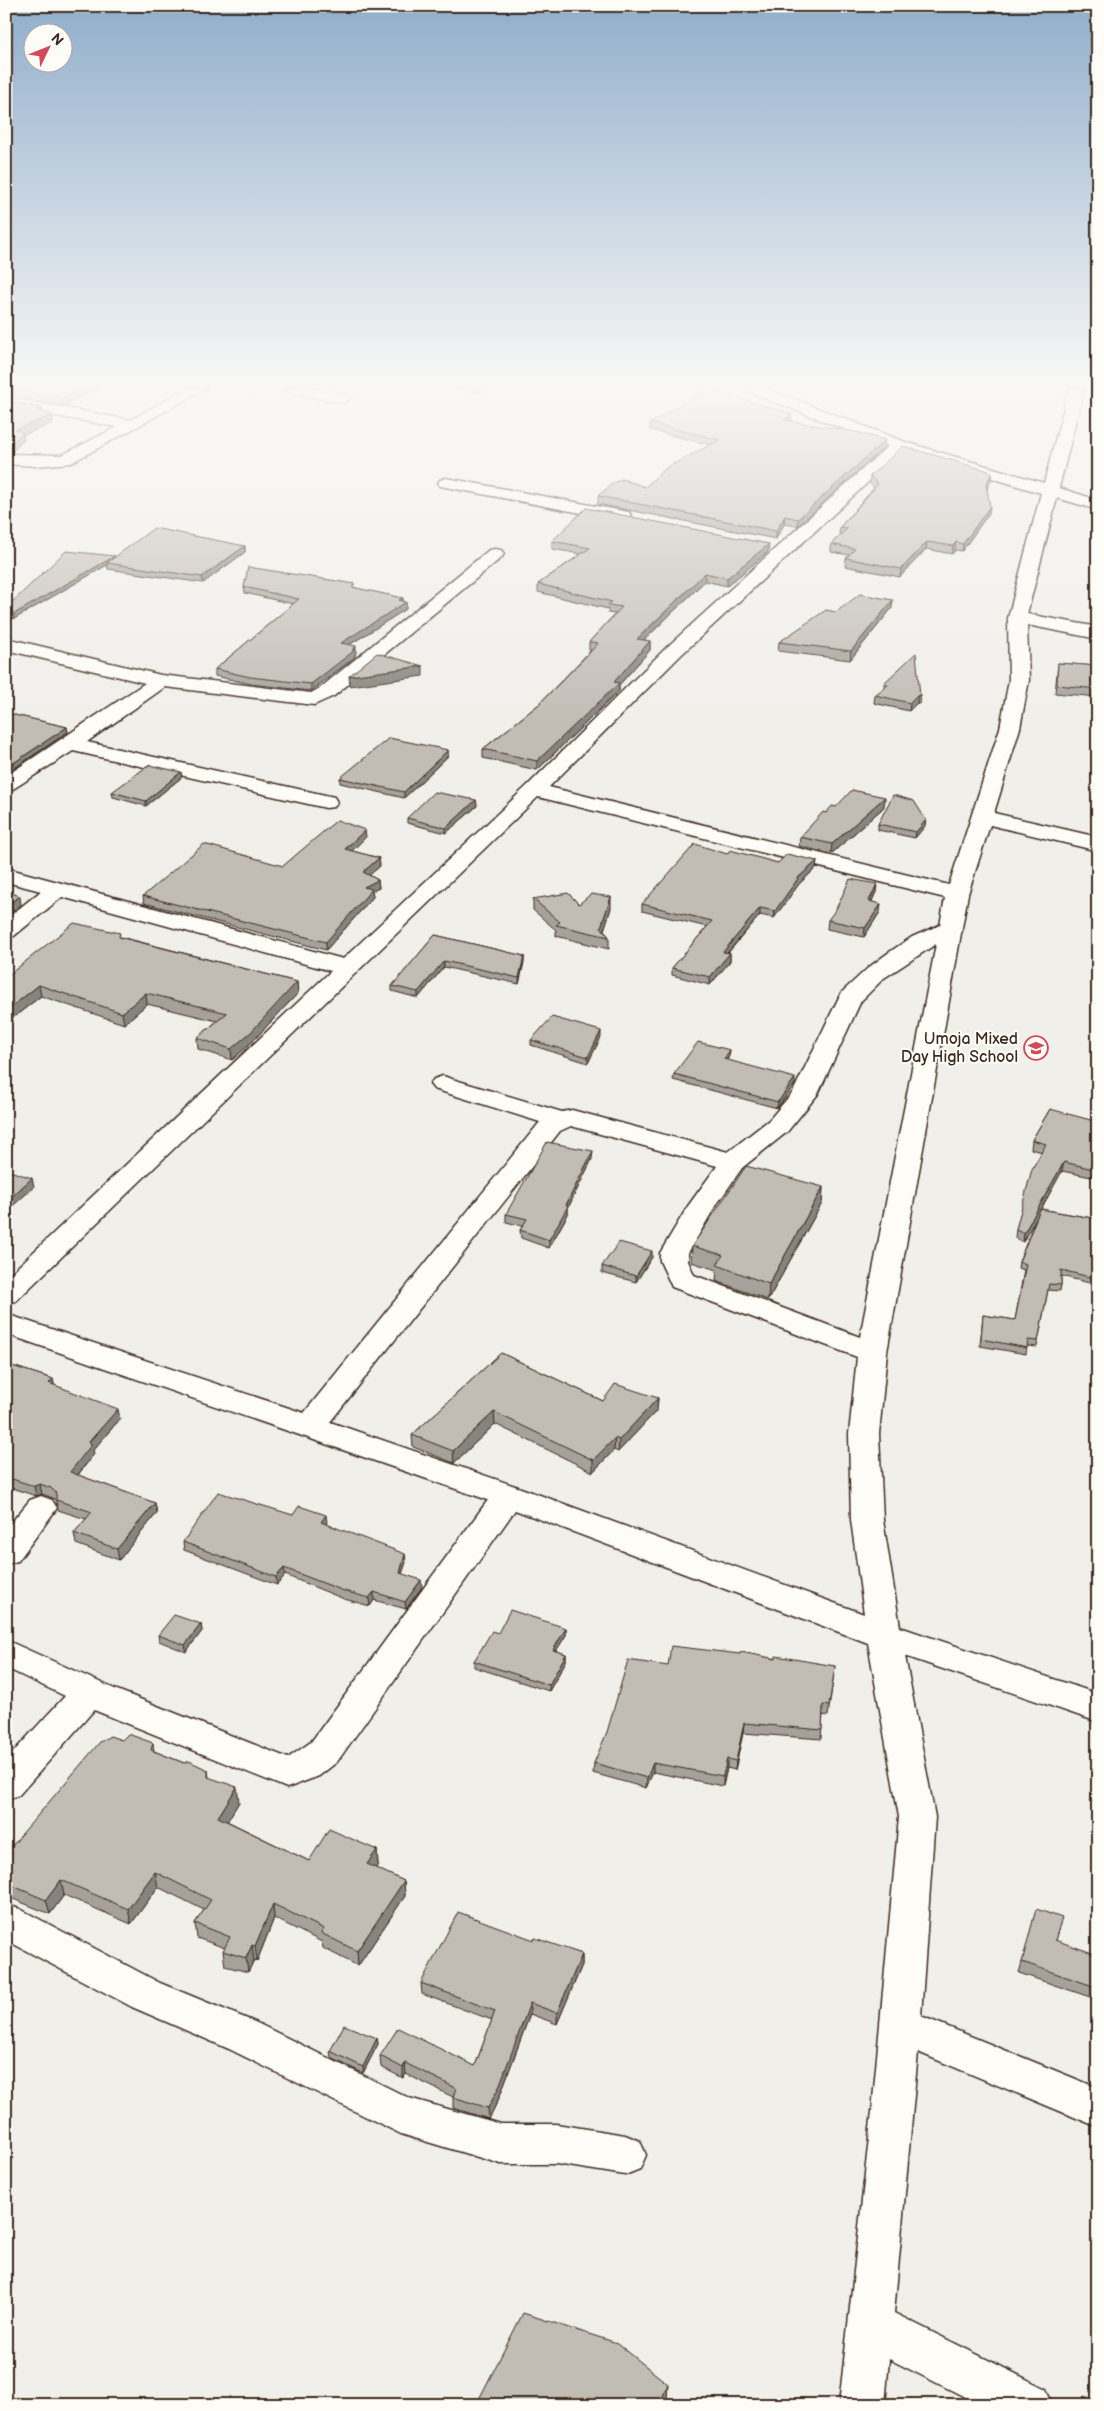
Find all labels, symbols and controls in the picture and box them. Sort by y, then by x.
north arrow [22,22,72,72]
text: N [47,30,67,49]
place label: Umoja Mixed Day High School [901,1030,1018,1067]
school or university icon: Umoja Mixed Day High School [1023,1035,1049,1061]

